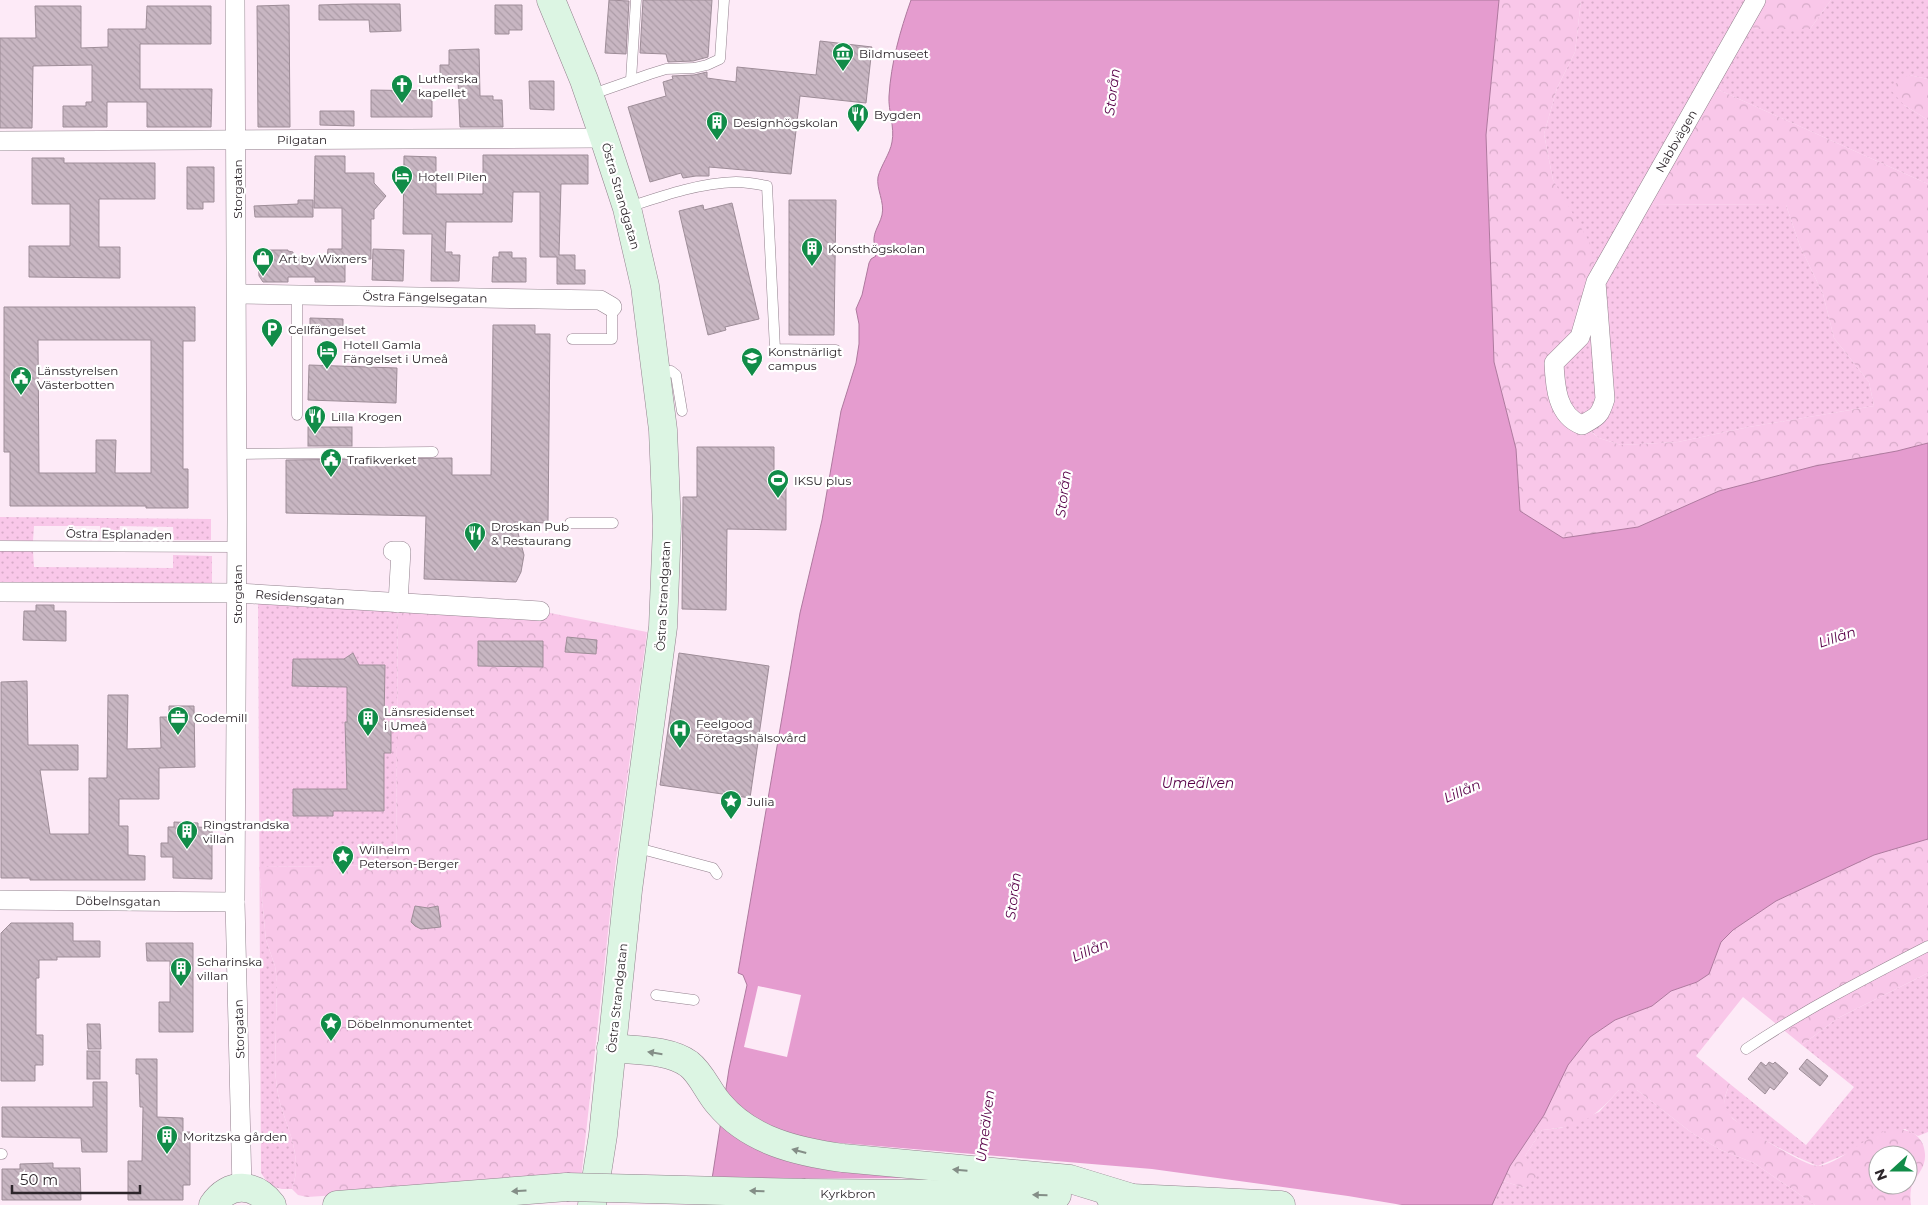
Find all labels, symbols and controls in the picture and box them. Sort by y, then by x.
museum icon: Bildmuseet [831,41,855,72]
place label: Bildmuseet [859,46,929,61]
water label: Storån [1100,67,1124,117]
place label: Lutherska kapellet [418,71,478,100]
church icon: Lutherska kapellet [390,73,414,104]
restaurant icon: Bygden [846,102,870,133]
place label: Bygden [874,107,921,122]
street label: Nabbvägen [1652,107,1700,175]
building icon: Designhögskolan [705,110,729,141]
place label: Designhögskolan [733,115,838,130]
street label: Pilgatan [277,132,327,147]
street label: Östra Strandgatan [599,141,643,251]
street label: Storgatan [230,159,245,219]
hotel icon: Hotell Pilen [390,164,414,195]
place label: Hotell Pilen [418,169,487,184]
building icon: Konsthögskolan [800,236,824,267]
place label: Konsthögskolan [828,241,925,256]
shop icon: Art by Wixners [251,246,275,277]
place label: Art by Wixners [279,251,367,266]
street label: Östra Fängelsegatan [362,288,488,306]
parking icon: Cellfängelset [260,317,284,348]
place label: Cellfängelset [288,322,366,337]
place label: Hotell Gamla Fängelset i Umeå [343,337,448,366]
hotel icon: Hotell Gamla Fängelset i Umeå [315,339,339,370]
place label: Konstnärligt campus [768,344,842,373]
school or university icon: Konstnärligt campus [740,346,764,377]
place label: Länsstyrelsen Västerbotten [37,363,118,392]
public building icon: Länsstyrelsen Västerbotten [9,365,33,396]
restaurant icon: Lilla Krogen [303,404,327,435]
place label: Lilla Krogen [331,409,402,424]
public building icon: Trafikverket [319,447,343,478]
place label: Trafikverket [347,452,417,467]
sports icon: IKSU plus [766,468,790,499]
water label: Storån [1051,469,1075,519]
place label: IKSU plus [794,473,851,488]
place label: Droskan Pub & Restaurang [491,519,571,548]
restaurant icon: Droskan Pub & Restaurang [463,521,487,552]
street label: Östra Esplanaden [66,526,172,542]
street label: Östra Strandgatan [653,540,673,652]
street label: Storgatan [230,564,245,624]
street label: Residensgatan [255,586,345,608]
water label: Lillån [1816,622,1858,652]
place label: Länsresidenset i Umeå [384,704,475,733]
office icon: Codemill [166,705,190,736]
building icon: Länsresidenset i Umeå [356,706,380,737]
place label: Codemill [194,710,248,725]
place label: Feelgood Företagshälsovård [696,716,806,745]
hospital icon: Feelgood Företagshälsovård [668,718,692,749]
water label: Umeälven [1162,774,1234,792]
water label: Lillån [1441,775,1483,807]
place icon: Julia [719,789,743,820]
place label: Julia [746,794,775,809]
place label: Ringstrandska villan [203,817,290,846]
building icon: Ringstrandska villan [175,819,199,850]
place label: Wilhelm Peterson-Berger [359,842,459,871]
place icon: Wilhelm Peterson-Berger [331,844,355,875]
water label: Storån [1001,871,1025,921]
street label: Döbelnsgatan [75,893,161,909]
water label: Lillån [1069,934,1111,966]
street label: Östra Strandgatan [604,942,630,1054]
place label: Scharinska villan [197,954,262,983]
building icon: Scharinska villan [169,956,193,987]
street label: Storgatan [230,999,248,1059]
place icon: Döbelnmonumentet [319,1011,343,1042]
place label: Döbelnmonumentet [347,1016,473,1031]
one-way arrow [647,1049,663,1057]
water label: Umeälven [972,1089,998,1163]
building icon: Moritzska gården [155,1124,179,1155]
place label: Moritzska gården [183,1129,287,1144]
north arrow [1868,1145,1918,1195]
one-way arrow [792,1146,807,1154]
scale bar [12,1162,140,1194]
one-way arrow [952,1165,968,1173]
text: N [1870,1166,1891,1183]
text: 50 m [20,1170,58,1189]
street label: Kyrkbron [820,1186,876,1201]
one-way arrow [510,1187,526,1195]
one-way arrow [748,1187,764,1195]
one-way arrow [1032,1190,1048,1198]

